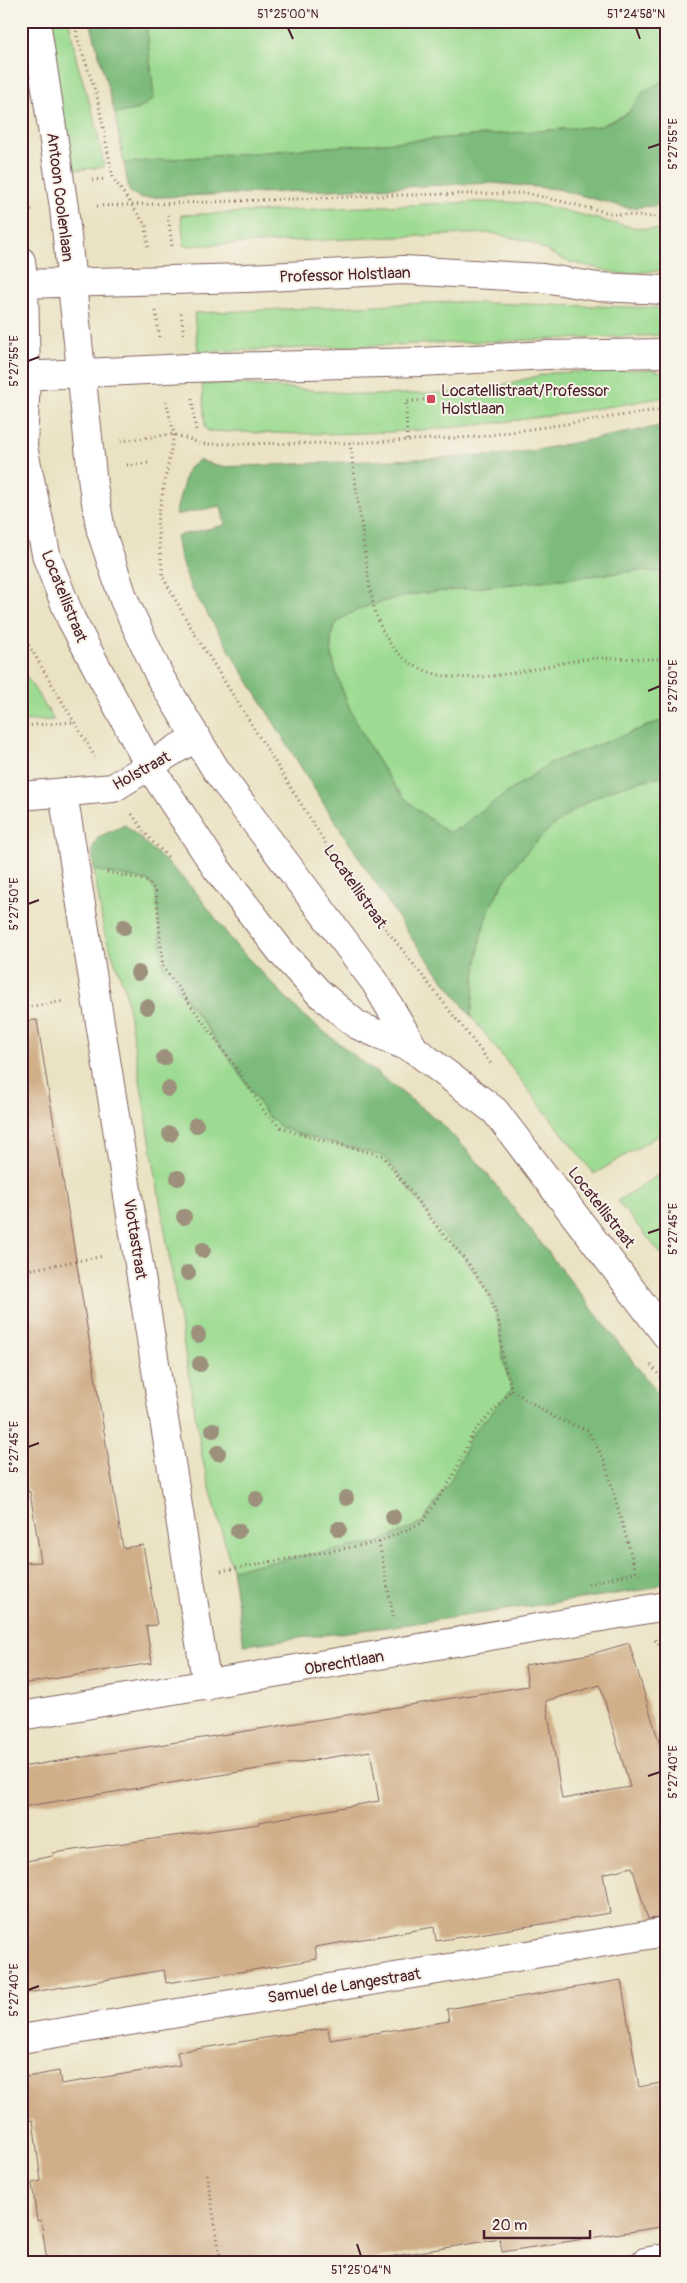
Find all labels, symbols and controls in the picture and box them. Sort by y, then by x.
text: 51°25'00"N [257,7,319,22]
text: 51°24'58"N [607,7,665,22]
text: 5°27'55"E [666,118,681,170]
street label: Antoon Coolenlaan [42,131,78,263]
street label: Professor Holstlaan [279,263,411,287]
text: 5°27'55"E [7,335,22,387]
place label: Locatellistraat/Professor Holstlaan [441,381,609,419]
marker: Locatellistraat/Professor Holstlaan [425,393,437,405]
street label: Locatellistraat [37,547,92,646]
text: 5°27'50"E [666,659,681,713]
street label: Holstraat [109,747,174,795]
street label: Locatellistraat [319,841,392,933]
text: 5°27'50"E [7,877,22,931]
street label: Locatellistraat [563,1163,639,1253]
street label: Viottastraat [119,1197,151,1282]
text: 5°27'45"E [666,1203,681,1255]
text: 5°27'45"E [7,1421,22,1473]
street label: Obrechtlaan [303,1646,386,1680]
text: 5°27'40"E [666,1745,681,1799]
text: 5°27'40"E [7,1963,22,2017]
street label: Samuel de Langestraat [266,1964,423,2008]
scale bar [484,2208,591,2240]
text: 20 m [492,2216,527,2235]
text: 51°25'04"N [331,2263,391,2278]

